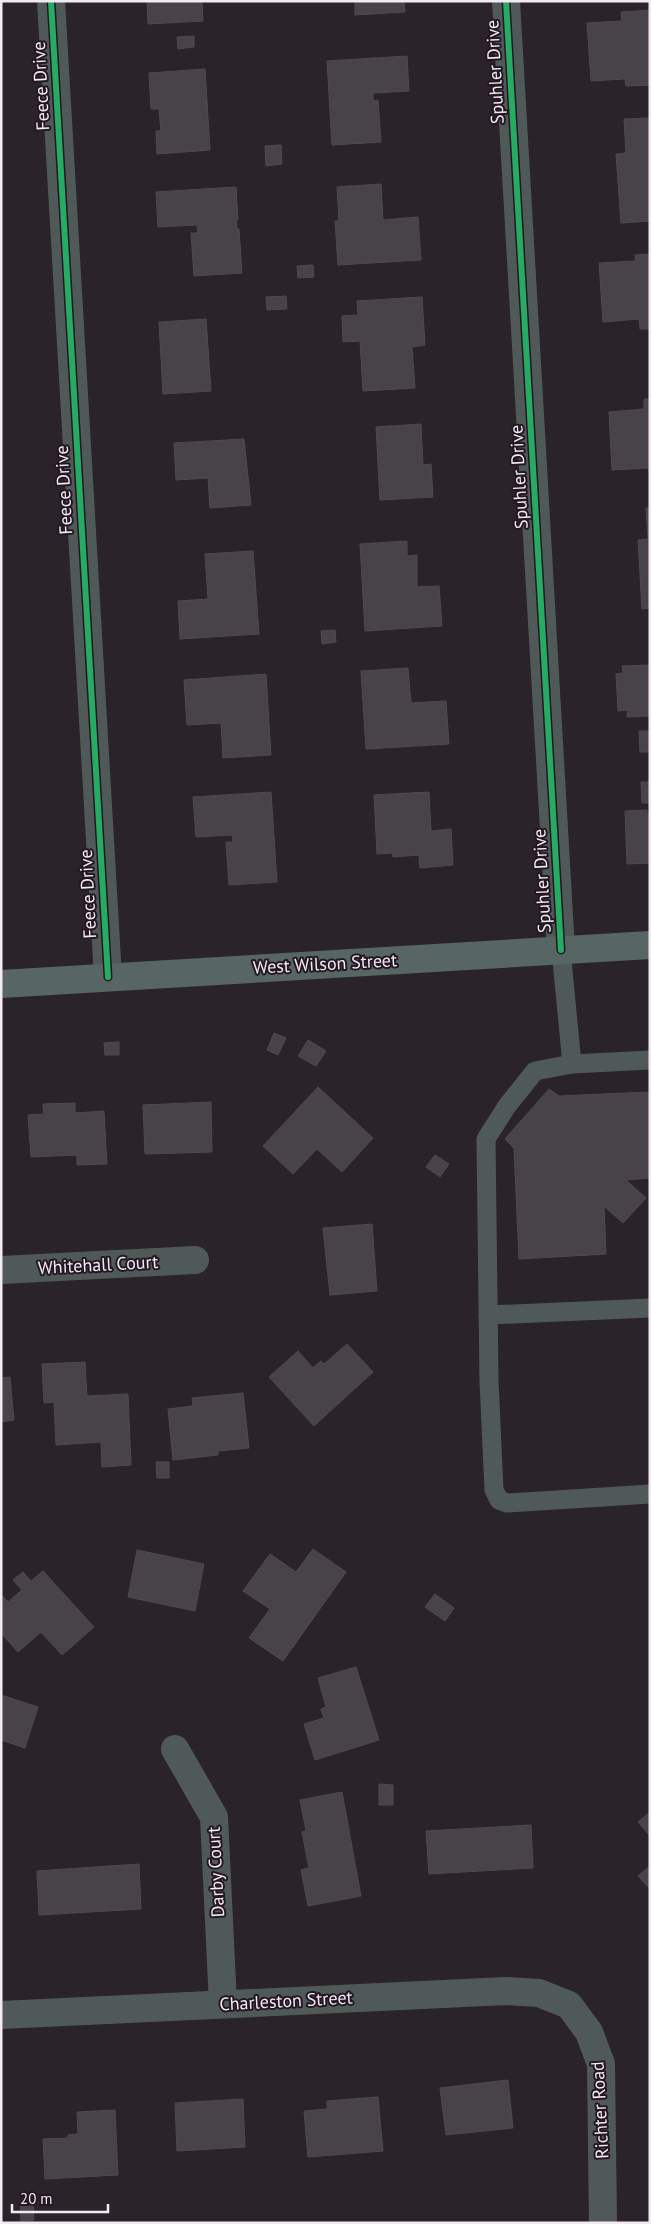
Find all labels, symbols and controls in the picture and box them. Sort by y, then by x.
street label: Spuhler Drive [480,19,509,125]
street label: Feece Drive [27,41,54,131]
street label: Spuhler Drive [504,424,533,530]
street label: Feece Drive [50,445,77,535]
street label: Spuhler Drive [527,828,556,934]
street label: Feece Drive [74,849,101,939]
street label: West Wilson Street [252,948,398,979]
street label: Whitehall Court [37,1250,159,1279]
street label: Darby Court [202,1826,229,1918]
street label: Charleston Street [219,1986,353,2015]
street label: Richter Road [585,2061,614,2159]
scale bar [12,2182,109,2214]
text: 20 m [20,2189,53,2208]

